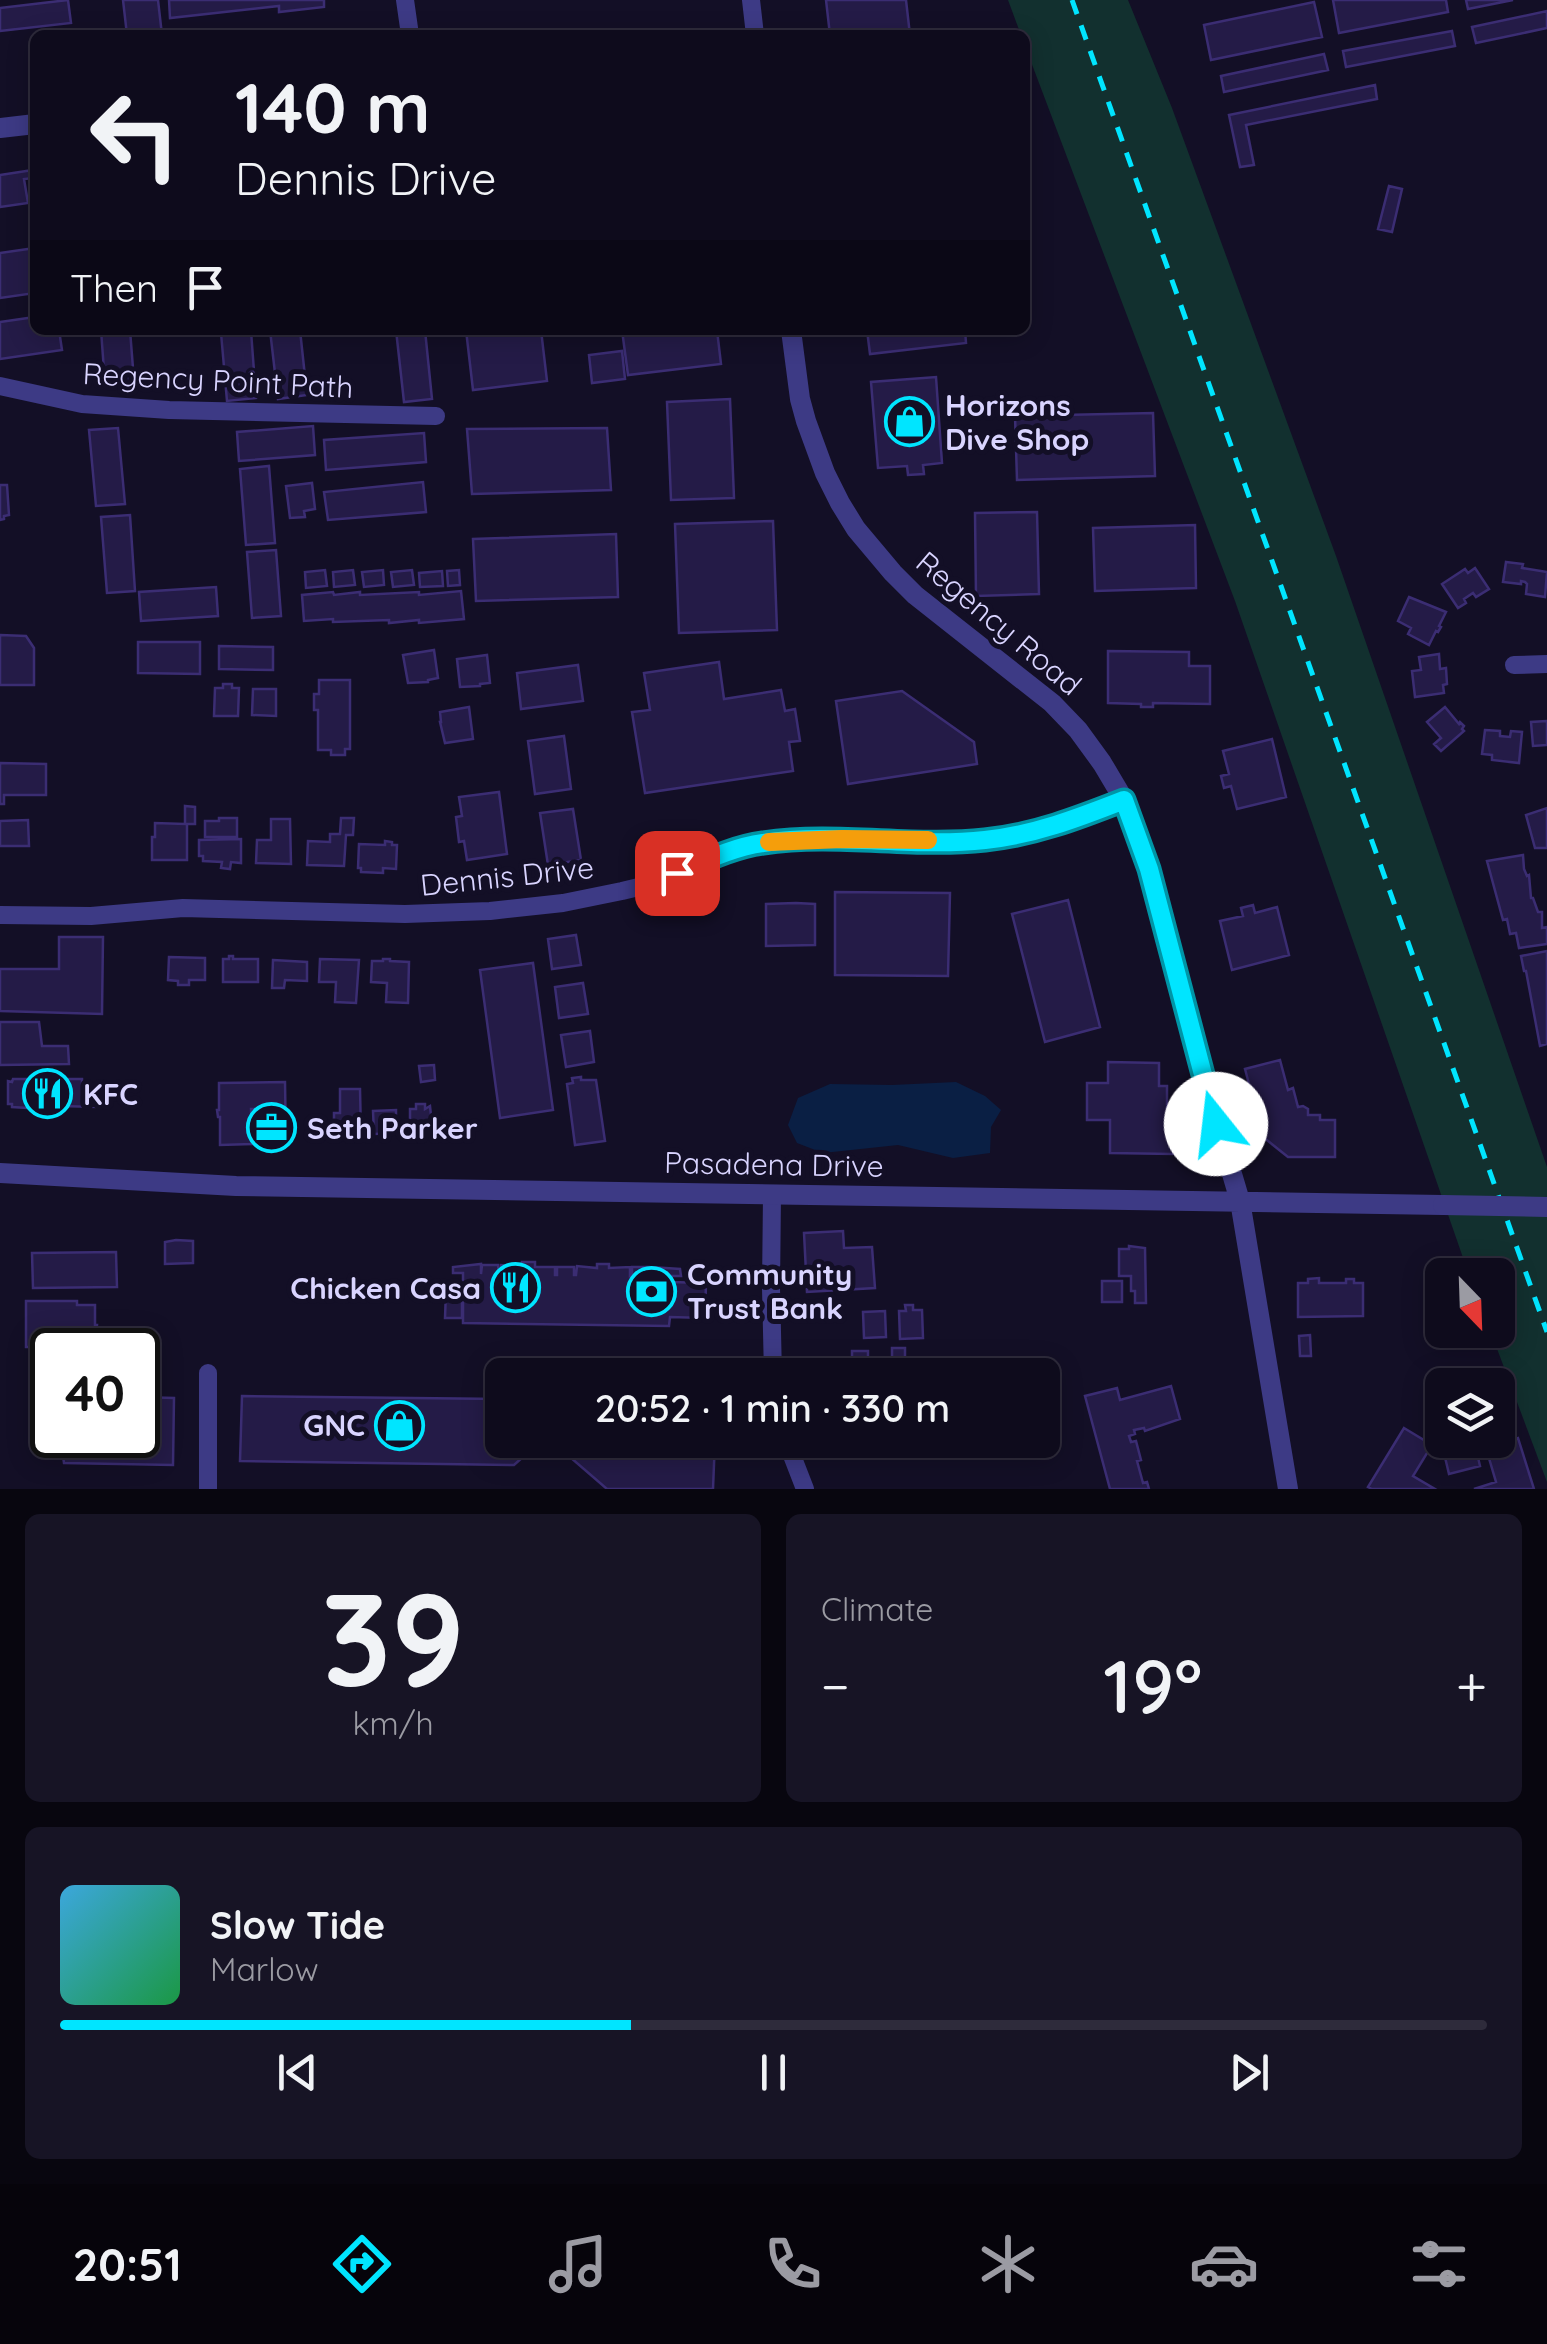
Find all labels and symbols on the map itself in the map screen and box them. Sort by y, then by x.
street label: Regency Point Path [82,354,354,406]
place label: Horizons Dive Shop [945,386,1089,458]
shop icon: Horizons Dive Shop [884,396,936,448]
street label: Regency Road [909,543,1089,703]
pin [635,831,720,916]
street label: Dennis Drive [418,848,596,904]
restaurant icon: KFC [22,1068,74,1120]
position arrow [1164,1072,1268,1176]
place label: KFC [83,1075,138,1113]
office icon: Seth Parker [246,1102,298,1154]
place label: Seth Parker [307,1109,478,1147]
street label: Pasadena Drive [664,1143,884,1185]
place label: Community Trust Bank [687,1255,852,1327]
north arrow [1425,1258,1515,1348]
restaurant icon: Chicken Casa [490,1262,542,1314]
bank icon: Community Trust Bank [626,1265,678,1317]
place label: Chicken Casa [290,1269,481,1307]
speed limit sign: 40 [30,1328,160,1458]
shop icon: GNC [374,1399,426,1451]
place label: GNC [303,1406,365,1444]

